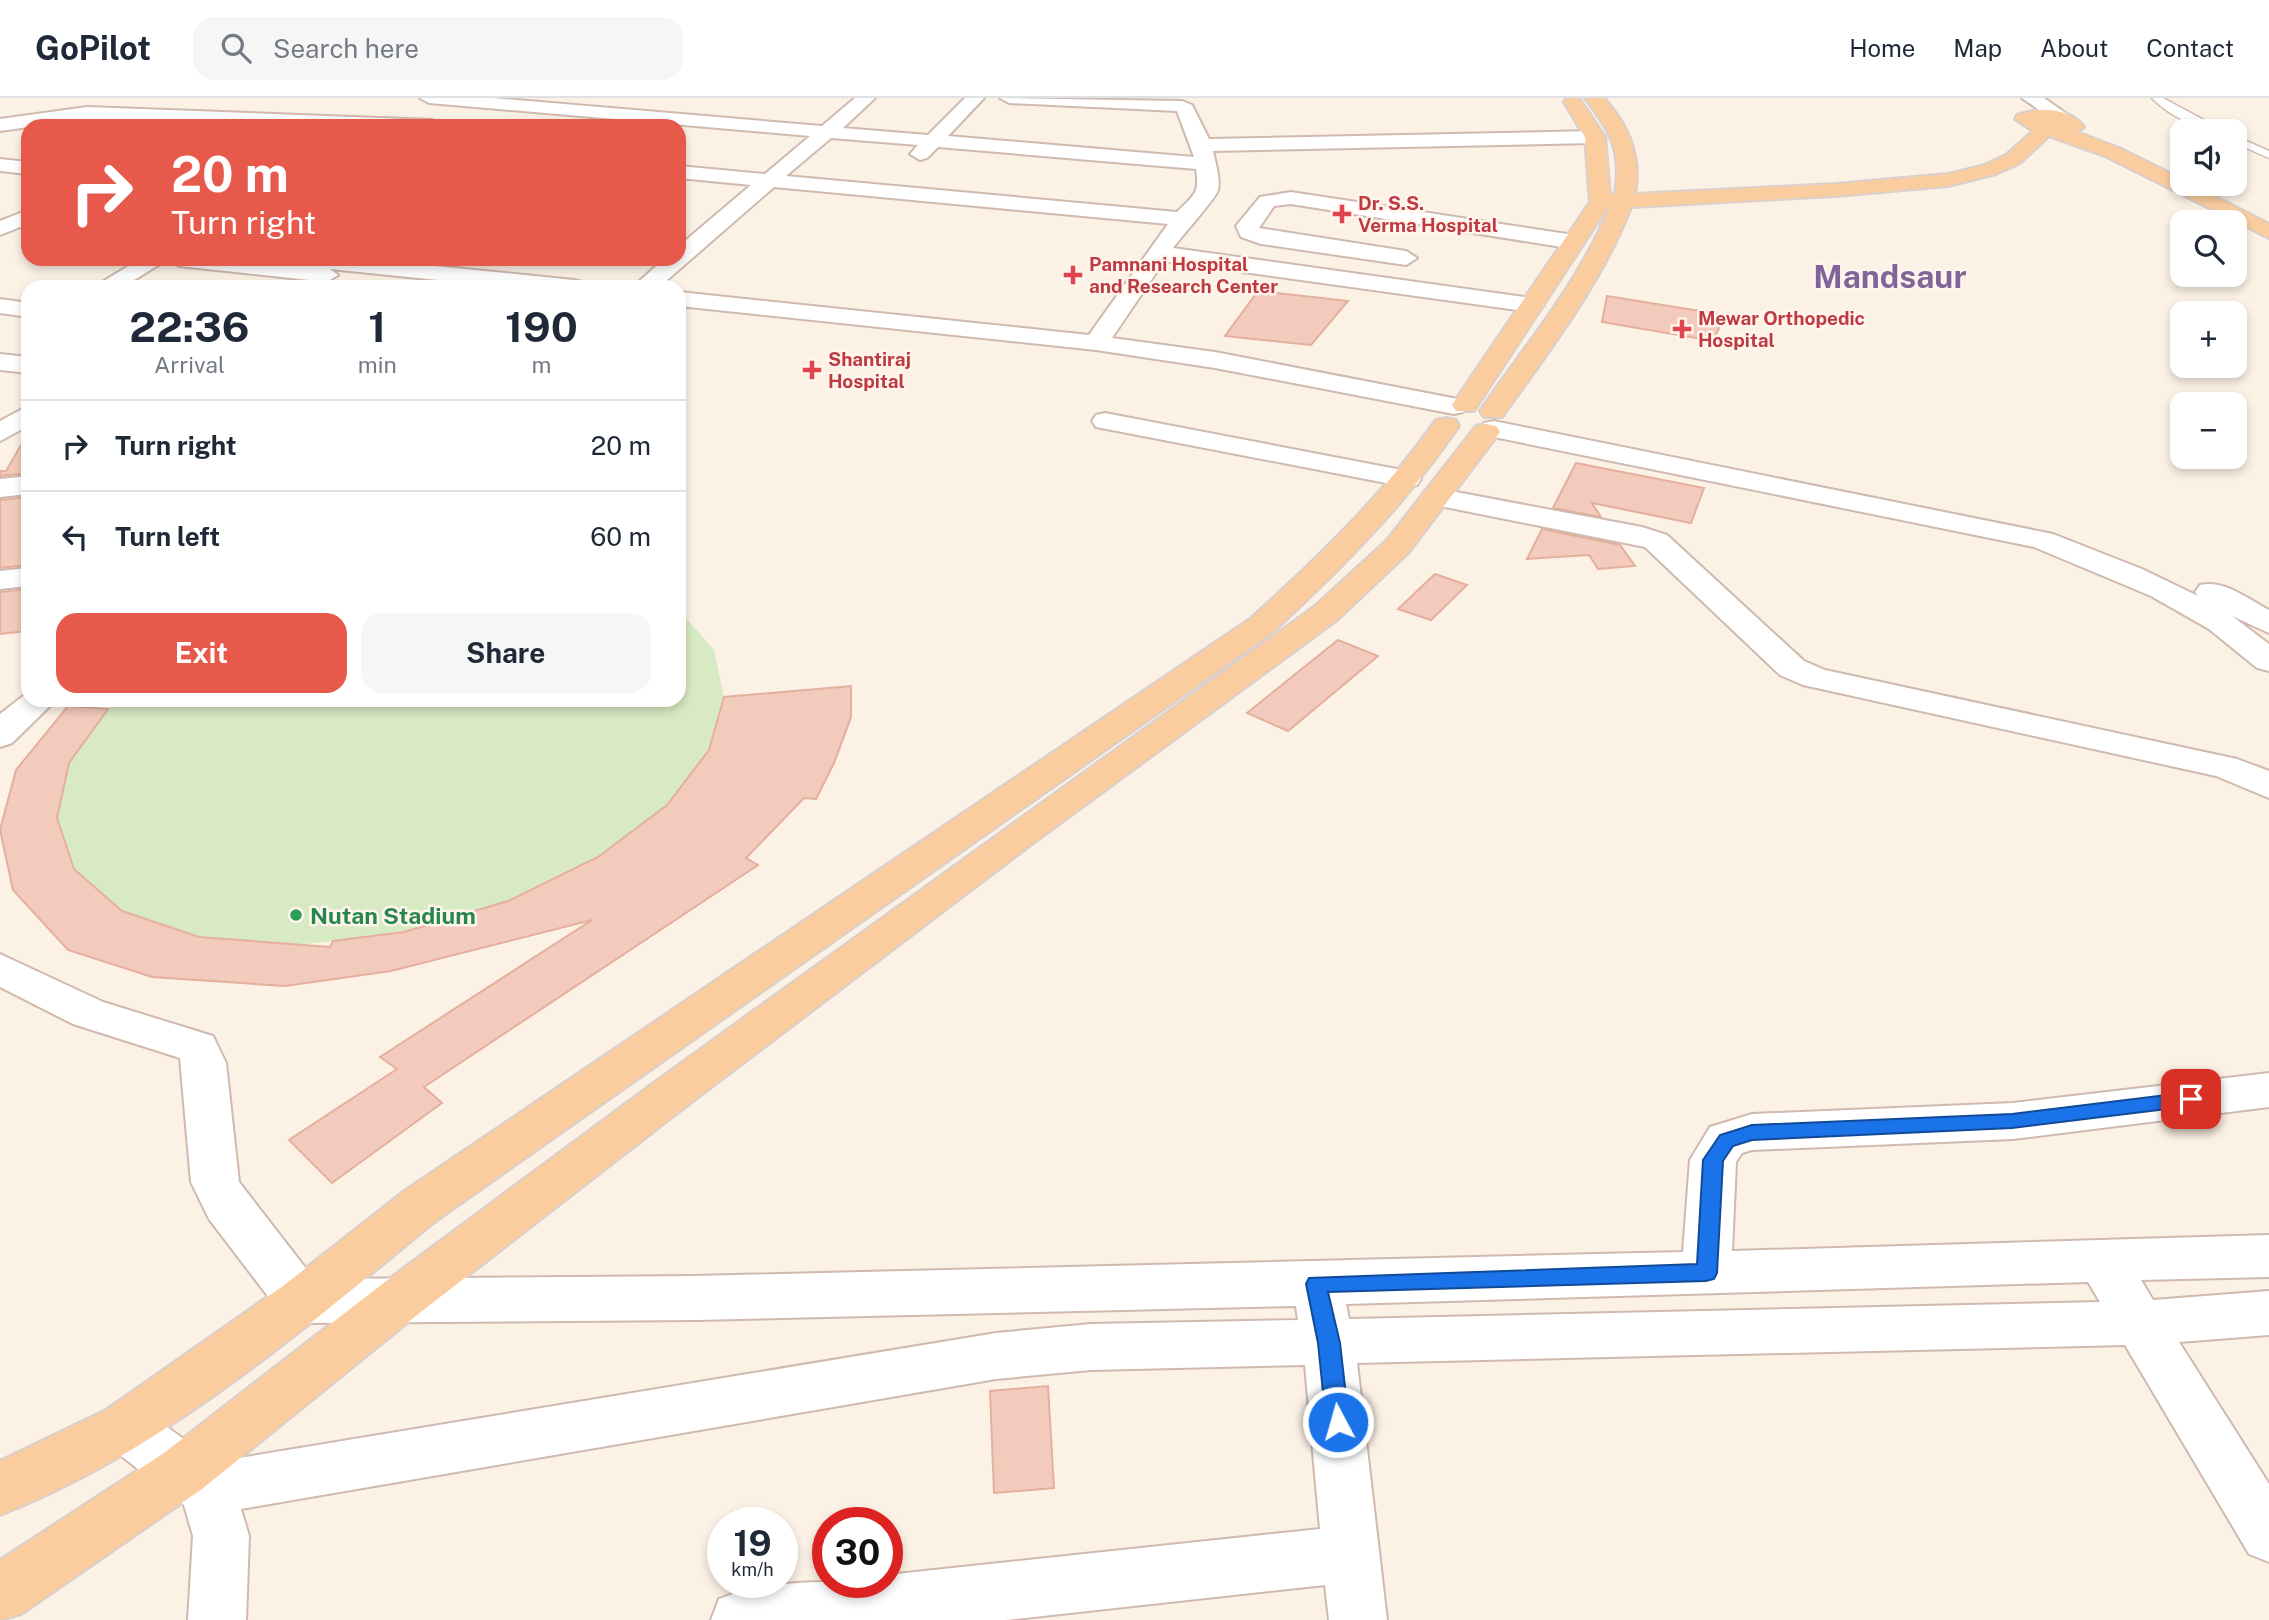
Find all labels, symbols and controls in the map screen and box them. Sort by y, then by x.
search box [193,17,683,80]
text: GoPilot [35,29,151,67]
icon: search [217,29,255,67]
text: Search here [273,33,419,64]
text: Home [1849,34,1915,62]
text: Map [1953,34,2002,62]
text: About [2040,34,2108,62]
text: Contact [2146,34,2234,62]
map controls [2170,119,2247,469]
button: sound [2170,119,2247,196]
text: 20 m [171,145,289,203]
icon: right [56,147,147,238]
place label: Dr. S.S. Verma Hospital [1358,192,1498,236]
text: Turn right [171,204,316,241]
marker: Dr. S.S. Verma Hospital [1332,204,1352,224]
button: search [2170,210,2247,287]
place label: Pamnani Hospital and Research Center [1089,253,1278,297]
district label: Mandsaur [1813,258,1967,295]
marker: Pamnani Hospital and Research Center [1063,265,1083,285]
button: + [2170,301,2247,378]
text: 22:36 [129,302,250,351]
text: 1 [368,302,386,351]
text: 190 [505,302,578,351]
place label: Mewar Orthopedic Hospital [1698,307,1865,351]
marker: Mewar Orthopedic Hospital [1672,319,1692,339]
place label: Shantiraj Hospital [828,348,911,392]
text: Arrival [154,351,225,378]
text: min [358,351,397,378]
text: m [531,351,551,378]
marker: Shantiraj Hospital [802,360,822,380]
button: − [2170,392,2247,469]
icon: right [56,427,94,465]
text: Turn right [115,430,237,461]
text: 20 m [591,430,651,461]
icon: left [56,518,94,556]
text: Turn left [115,521,220,552]
text: 60 m [590,521,651,552]
button: Exit [56,613,347,693]
button: Share [361,613,651,693]
place label: Nutan Stadium [310,902,476,929]
marker: Nutan Stadium [288,907,304,923]
pin [2161,1069,2221,1129]
icon: arrive [2172,1080,2210,1118]
position arrow [1301,1385,1375,1459]
speed limit sign: 30 [812,1507,903,1598]
text: 19 [733,1523,772,1564]
text: km/h [731,1559,774,1580]

